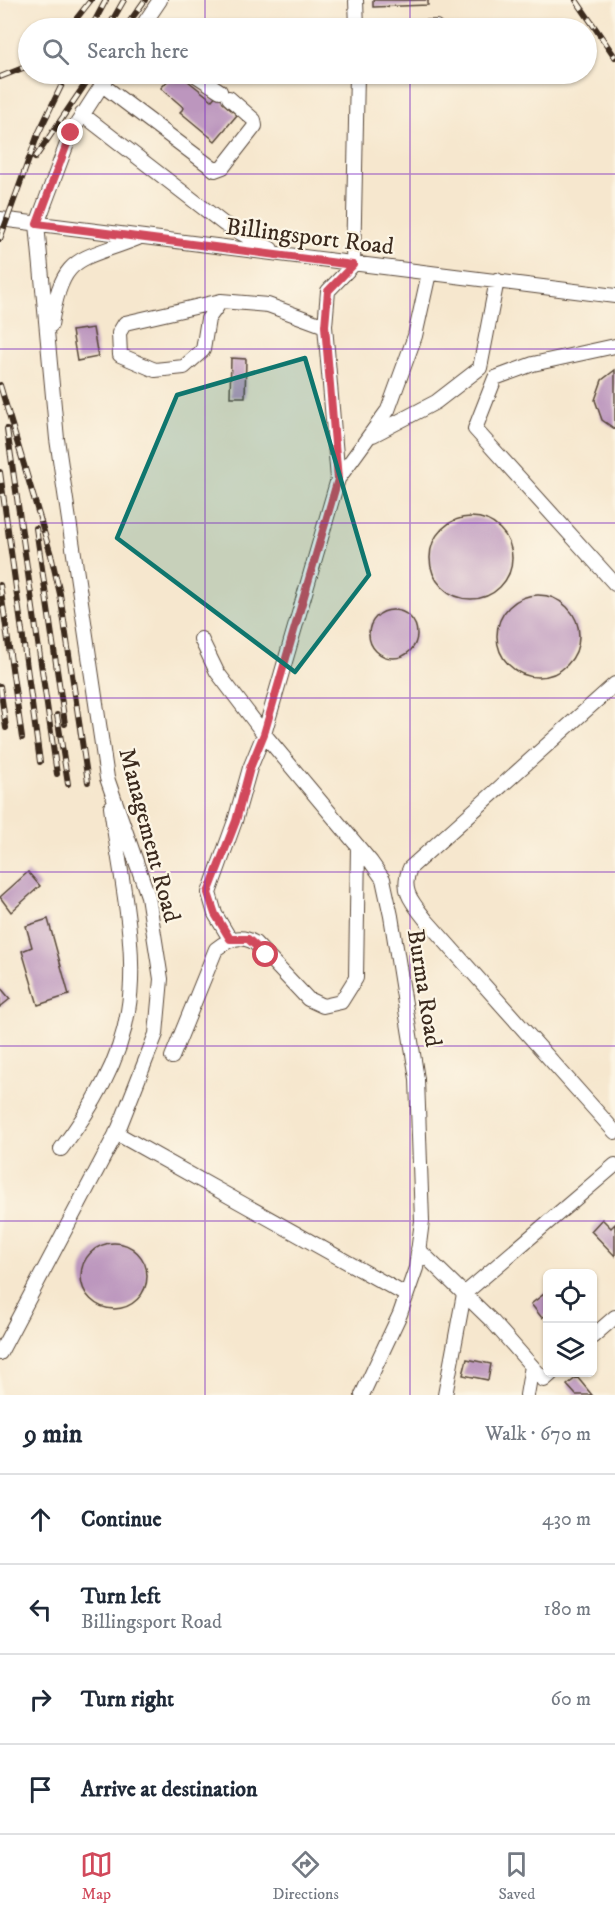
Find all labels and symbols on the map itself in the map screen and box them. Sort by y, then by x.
route end [57,119,83,145]
street label: Billingsport Road [224,212,396,262]
street label: Management Road [111,745,187,926]
street label: Burma Road [400,927,448,1049]
route start [252,941,278,967]

